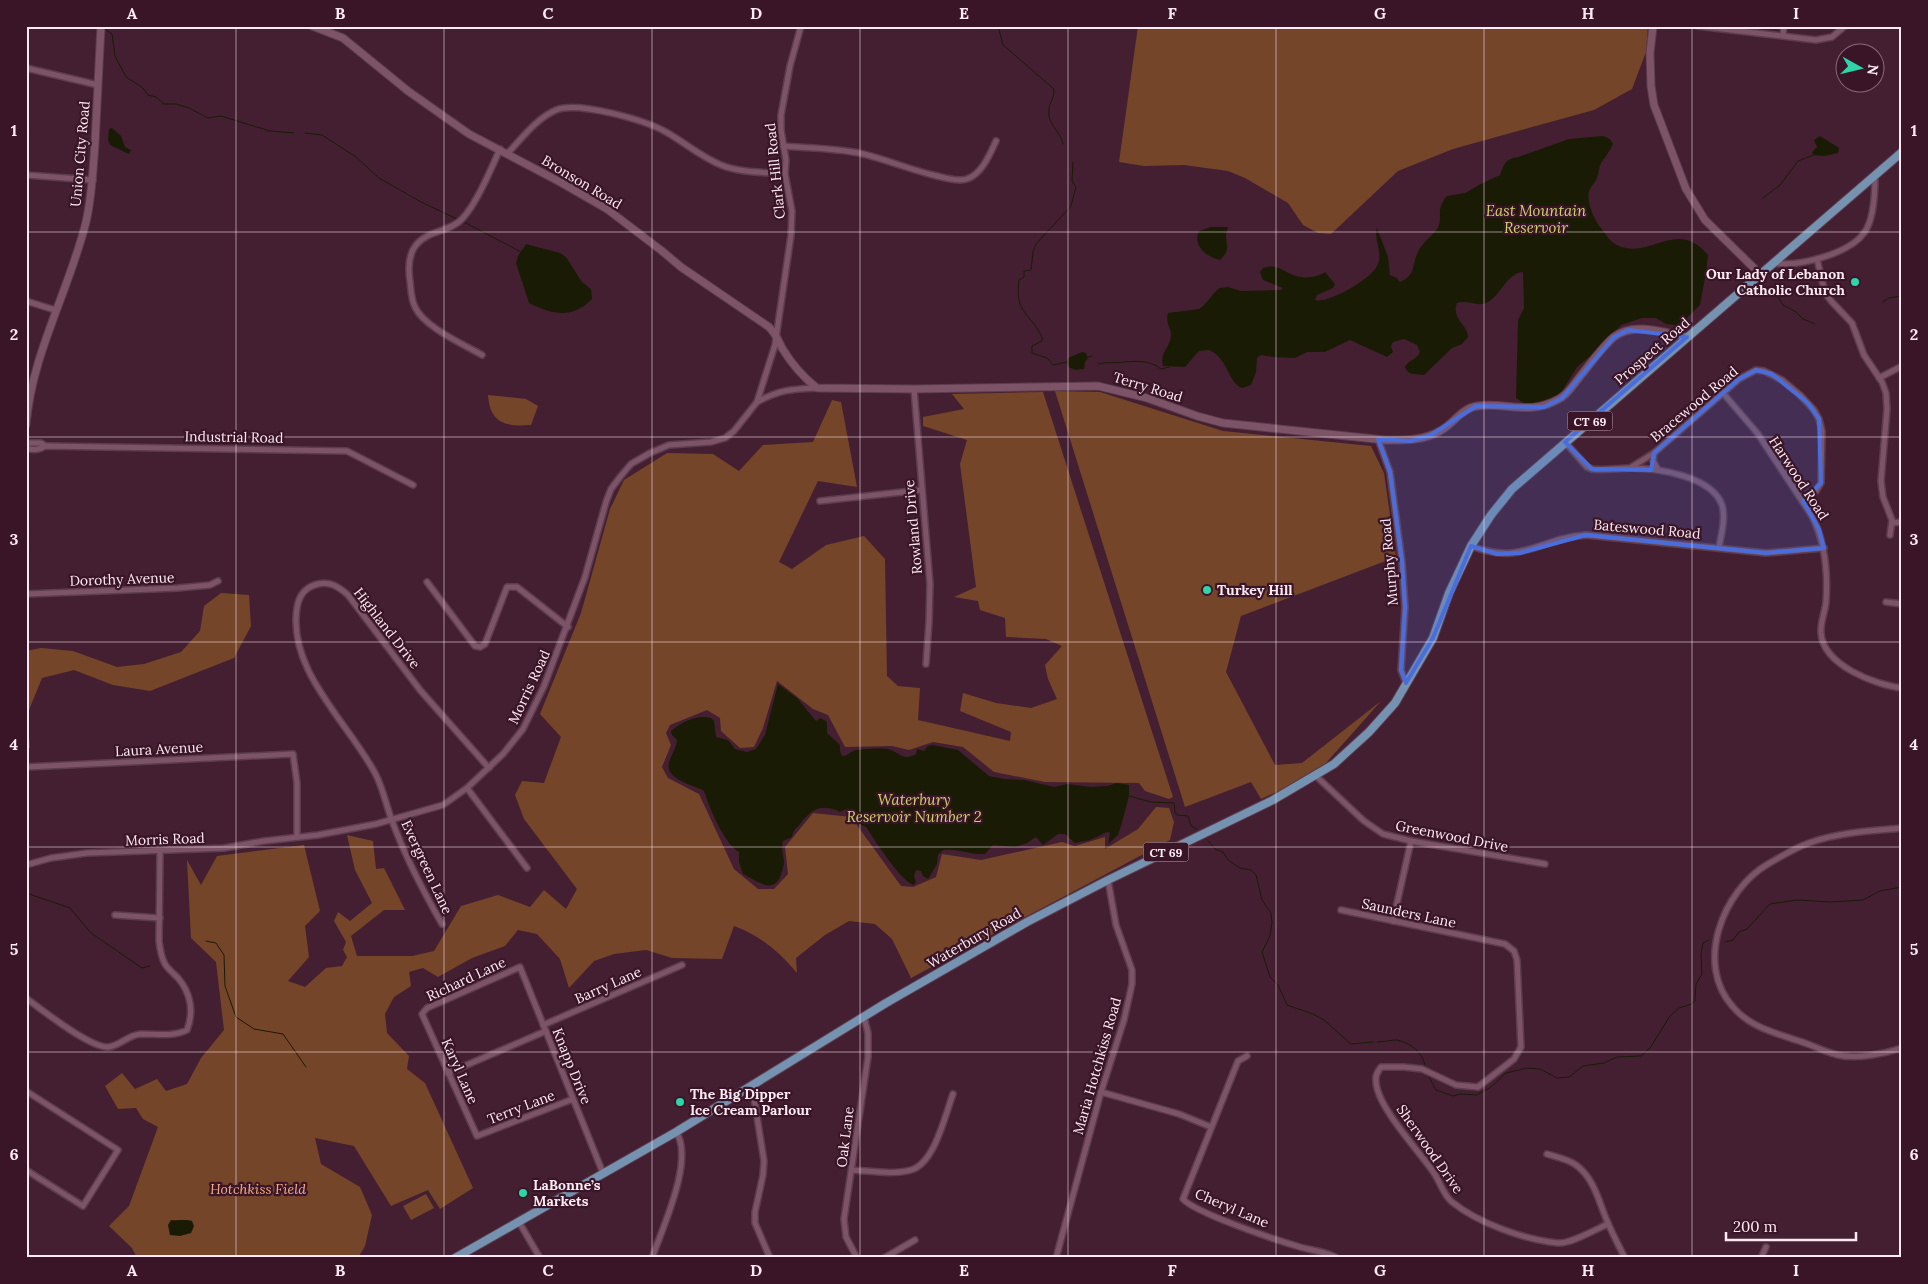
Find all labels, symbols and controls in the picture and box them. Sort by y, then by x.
text: A [127,3,138,23]
text: B [335,3,346,23]
text: C [542,3,554,23]
text: D [750,3,762,23]
text: E [959,3,969,23]
text: F [1167,3,1177,23]
text: G [1374,3,1386,23]
text: H [1582,3,1595,23]
text: I [1793,3,1799,23]
north arrow [1836,42,1886,92]
text: N [1863,63,1883,77]
street label: Union City Road [66,100,94,208]
text: 1 [11,120,17,140]
text: 1 [1911,120,1917,140]
street label: Clark Hill Road [761,122,789,220]
street label: Bronson Road [539,151,625,213]
water label: East Mountain Reservoir [1486,201,1587,237]
place label: Our Lady of Lebanon Catholic Church [1706,265,1845,299]
marker: Our Lady of Lebanon Catholic Church [1849,276,1861,288]
street label: Prospect Road [1611,313,1693,389]
text: 2 [10,324,18,344]
text: 2 [1910,324,1918,344]
street label: Bracewood Road [1647,362,1741,446]
street label: Terry Road [1111,368,1185,406]
road number: CT 69 [1568,412,1612,431]
street label: Industrial Road [184,427,284,447]
street label: Harwood Road [1765,433,1833,523]
street label: Rowland Drive [900,479,926,575]
street label: Bateswood Road [1593,515,1701,543]
street label: Murphy Road [1376,518,1402,606]
text: 3 [10,529,19,549]
text: 3 [1910,529,1919,549]
street label: Dorothy Avenue [69,568,175,590]
place label: Turkey Hill [1217,581,1293,599]
street label: Highland Drive [350,584,424,672]
marker: Turkey Hill [1201,584,1213,596]
street label: Morris Road [504,647,554,727]
text: 4 [10,734,19,754]
text: 4 [1910,734,1919,754]
street label: Laura Avenue [114,738,204,760]
water label: Waterbury Reservoir Number 2 [846,790,982,826]
street label: Greenwood Drive [1394,816,1510,856]
street label: Evergreen Lane [397,817,457,917]
street label: Morris Road [125,829,205,849]
road number: CT 69 [1144,842,1188,862]
street label: Saunders Lane [1360,894,1458,932]
street label: Waterbury Road [924,904,1024,972]
text: 5 [10,939,19,959]
text: 5 [1910,939,1919,959]
street label: Richard Lane [423,953,509,1005]
street label: Barry Lane [572,962,645,1008]
street label: Maria Hotchkiss Road [1069,995,1125,1137]
street label: Knapp Drive [549,1025,596,1107]
street label: Karyl Lane [438,1036,483,1107]
place label: The Big Dipper Ice Cream Parlour [690,1085,812,1119]
street label: Terry Lane [485,1086,558,1128]
marker: The Big Dipper Ice Cream Parlour [674,1096,686,1108]
street label: Sherwood Drive [1393,1101,1468,1197]
street label: Oak Lane [832,1105,858,1168]
text: 6 [9,1144,19,1164]
text: 6 [1909,1144,1919,1164]
place label: LaBonne’s Markets [533,1176,601,1210]
park label: Hotchkiss Field [210,1180,306,1198]
street label: Cheryl Lane [1192,1184,1272,1232]
marker: LaBonne’s Markets [517,1187,529,1199]
scale bar [1726,1209,1856,1241]
text: 200 m [1733,1217,1777,1236]
text: A [127,1260,138,1280]
text: B [335,1260,346,1280]
text: C [542,1260,554,1280]
text: D [750,1260,762,1280]
text: E [959,1260,969,1280]
text: F [1167,1260,1177,1280]
text: G [1374,1260,1386,1280]
text: H [1582,1260,1595,1280]
text: I [1793,1260,1799,1280]

